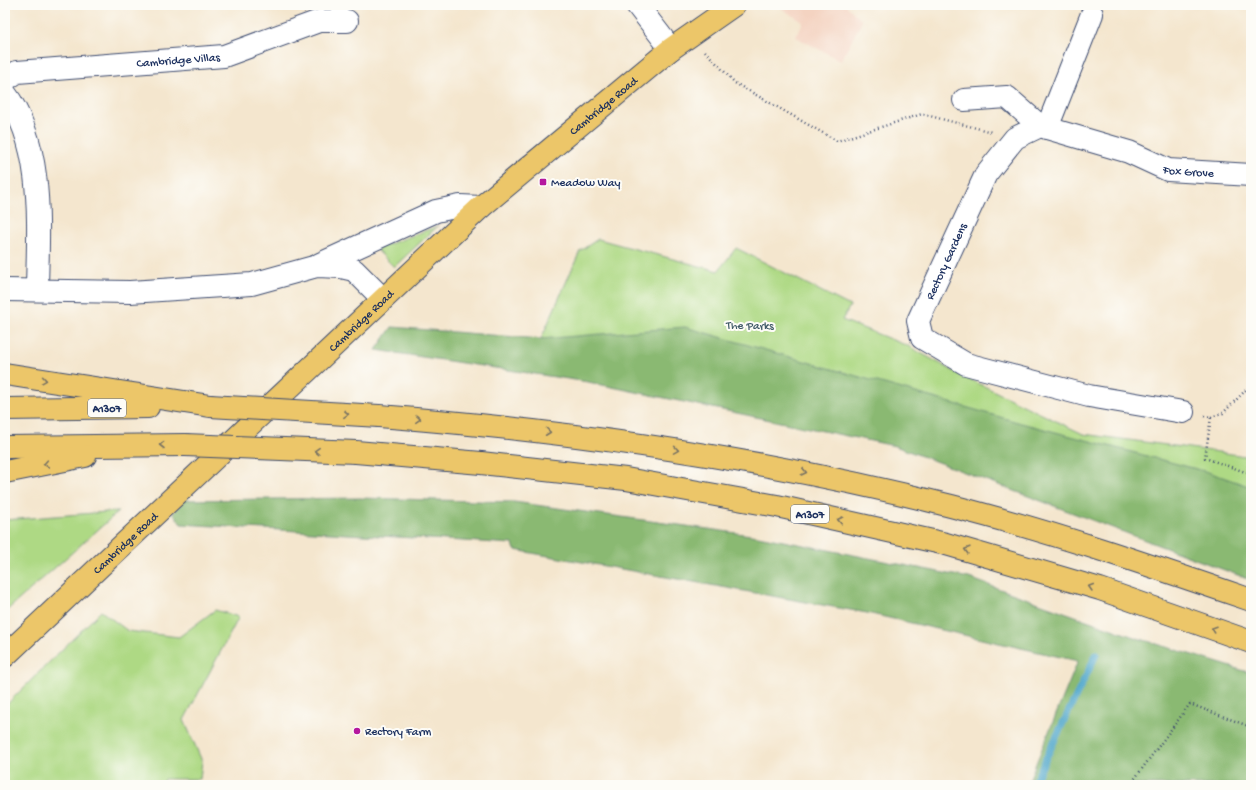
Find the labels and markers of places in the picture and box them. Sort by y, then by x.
marker: Meadow Way [538,177,548,187]
place label: Meadow Way [551,177,620,191]
marker: Rectory Farm [352,726,362,736]
place label: Rectory Farm [365,726,432,740]

